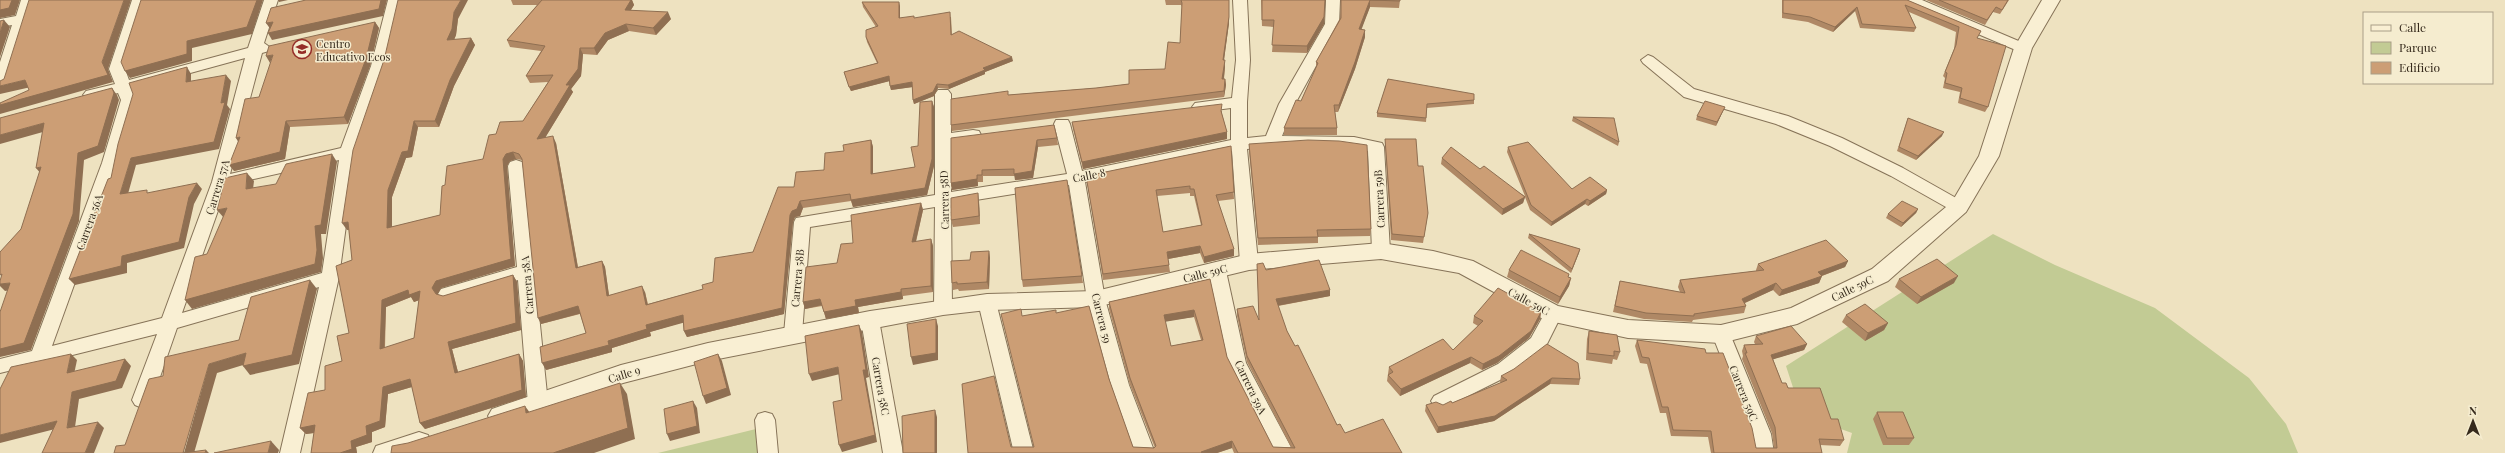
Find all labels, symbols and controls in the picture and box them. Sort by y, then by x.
legend [2363,12,2493,84]
text: Calle [2399,19,2426,35]
place label: Centro Educativo Ecos [316,36,391,64]
school or university icon: Centro Educativo Ecos [291,38,313,60]
text: Parque [2399,39,2437,55]
text: Edificio [2399,59,2441,75]
street label: Carrera 57A [201,157,233,217]
street label: Calle 8 [1071,164,1107,186]
street label: Carrera 59B [1370,169,1388,228]
street label: Carrera 58D [936,170,952,230]
street label: Carrera 56A [72,192,106,252]
street label: Carrera 58B [787,248,807,308]
street label: Carrera 58A [517,255,537,315]
street label: Calle 59C [1181,260,1229,286]
street label: Calle 59C [1828,271,1876,305]
street label: Calle 59C [1505,284,1553,318]
street label: Carrera 59 [1089,291,1116,345]
street label: Carrera 58C [868,356,894,416]
street label: Carrera 59A [1231,358,1271,417]
street label: Calle 9 [606,362,642,386]
street label: Carrera 59C [1726,363,1762,423]
north arrow [2453,401,2493,441]
text: N [2469,403,2477,418]

